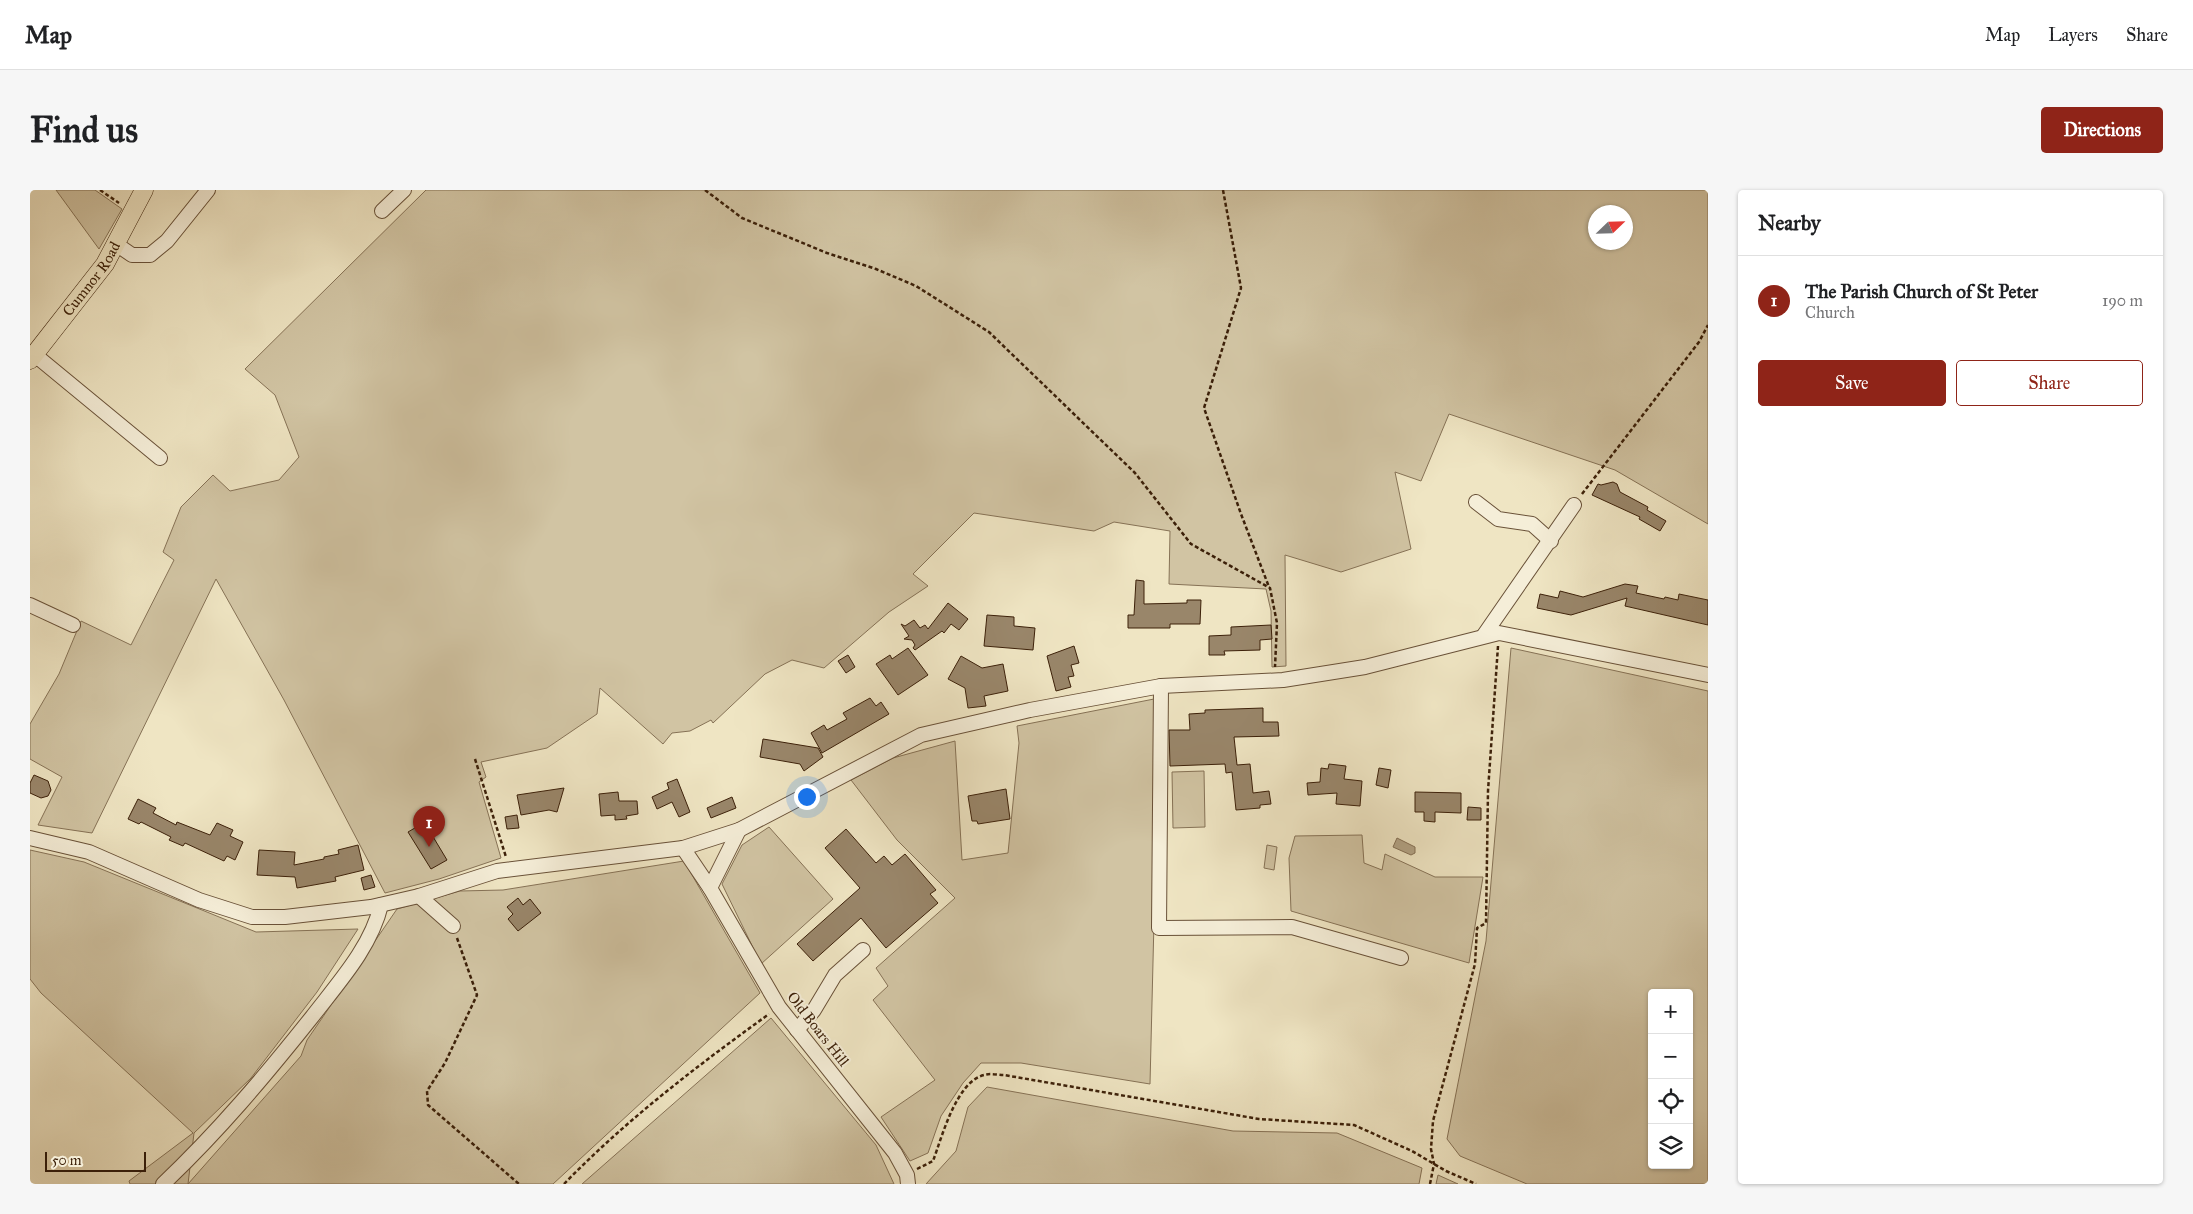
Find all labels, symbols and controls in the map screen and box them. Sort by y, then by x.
text: Map [25,20,72,50]
text: Map [1985,24,2020,46]
text: Layers [2048,24,2098,46]
text: Share [2126,24,2168,46]
button: Directions [2041,107,2163,153]
text: Find us [30,109,138,152]
north arrow [1588,205,1633,250]
text: Nearby [1758,210,1821,236]
street label: Cumnor Road [59,238,124,320]
text: The Parish Church of St Peter [1805,280,2038,303]
text: 1 [1771,291,1777,310]
text: 190 m [2102,291,2143,310]
text: Church [1805,303,1855,322]
button: Save [1758,360,1946,406]
button: Share [1956,360,2143,406]
your location [794,784,820,810]
pin: 1 [413,806,445,847]
street label: Old Boars Hill [783,988,853,1071]
map controls [1648,989,1693,1169]
button: + [1648,989,1693,1034]
button: − [1648,1034,1693,1079]
button: locate [1648,1079,1693,1124]
button: layers [1648,1124,1693,1169]
scale bar [45,1149,146,1172]
text: 50 m [52,1152,81,1169]

